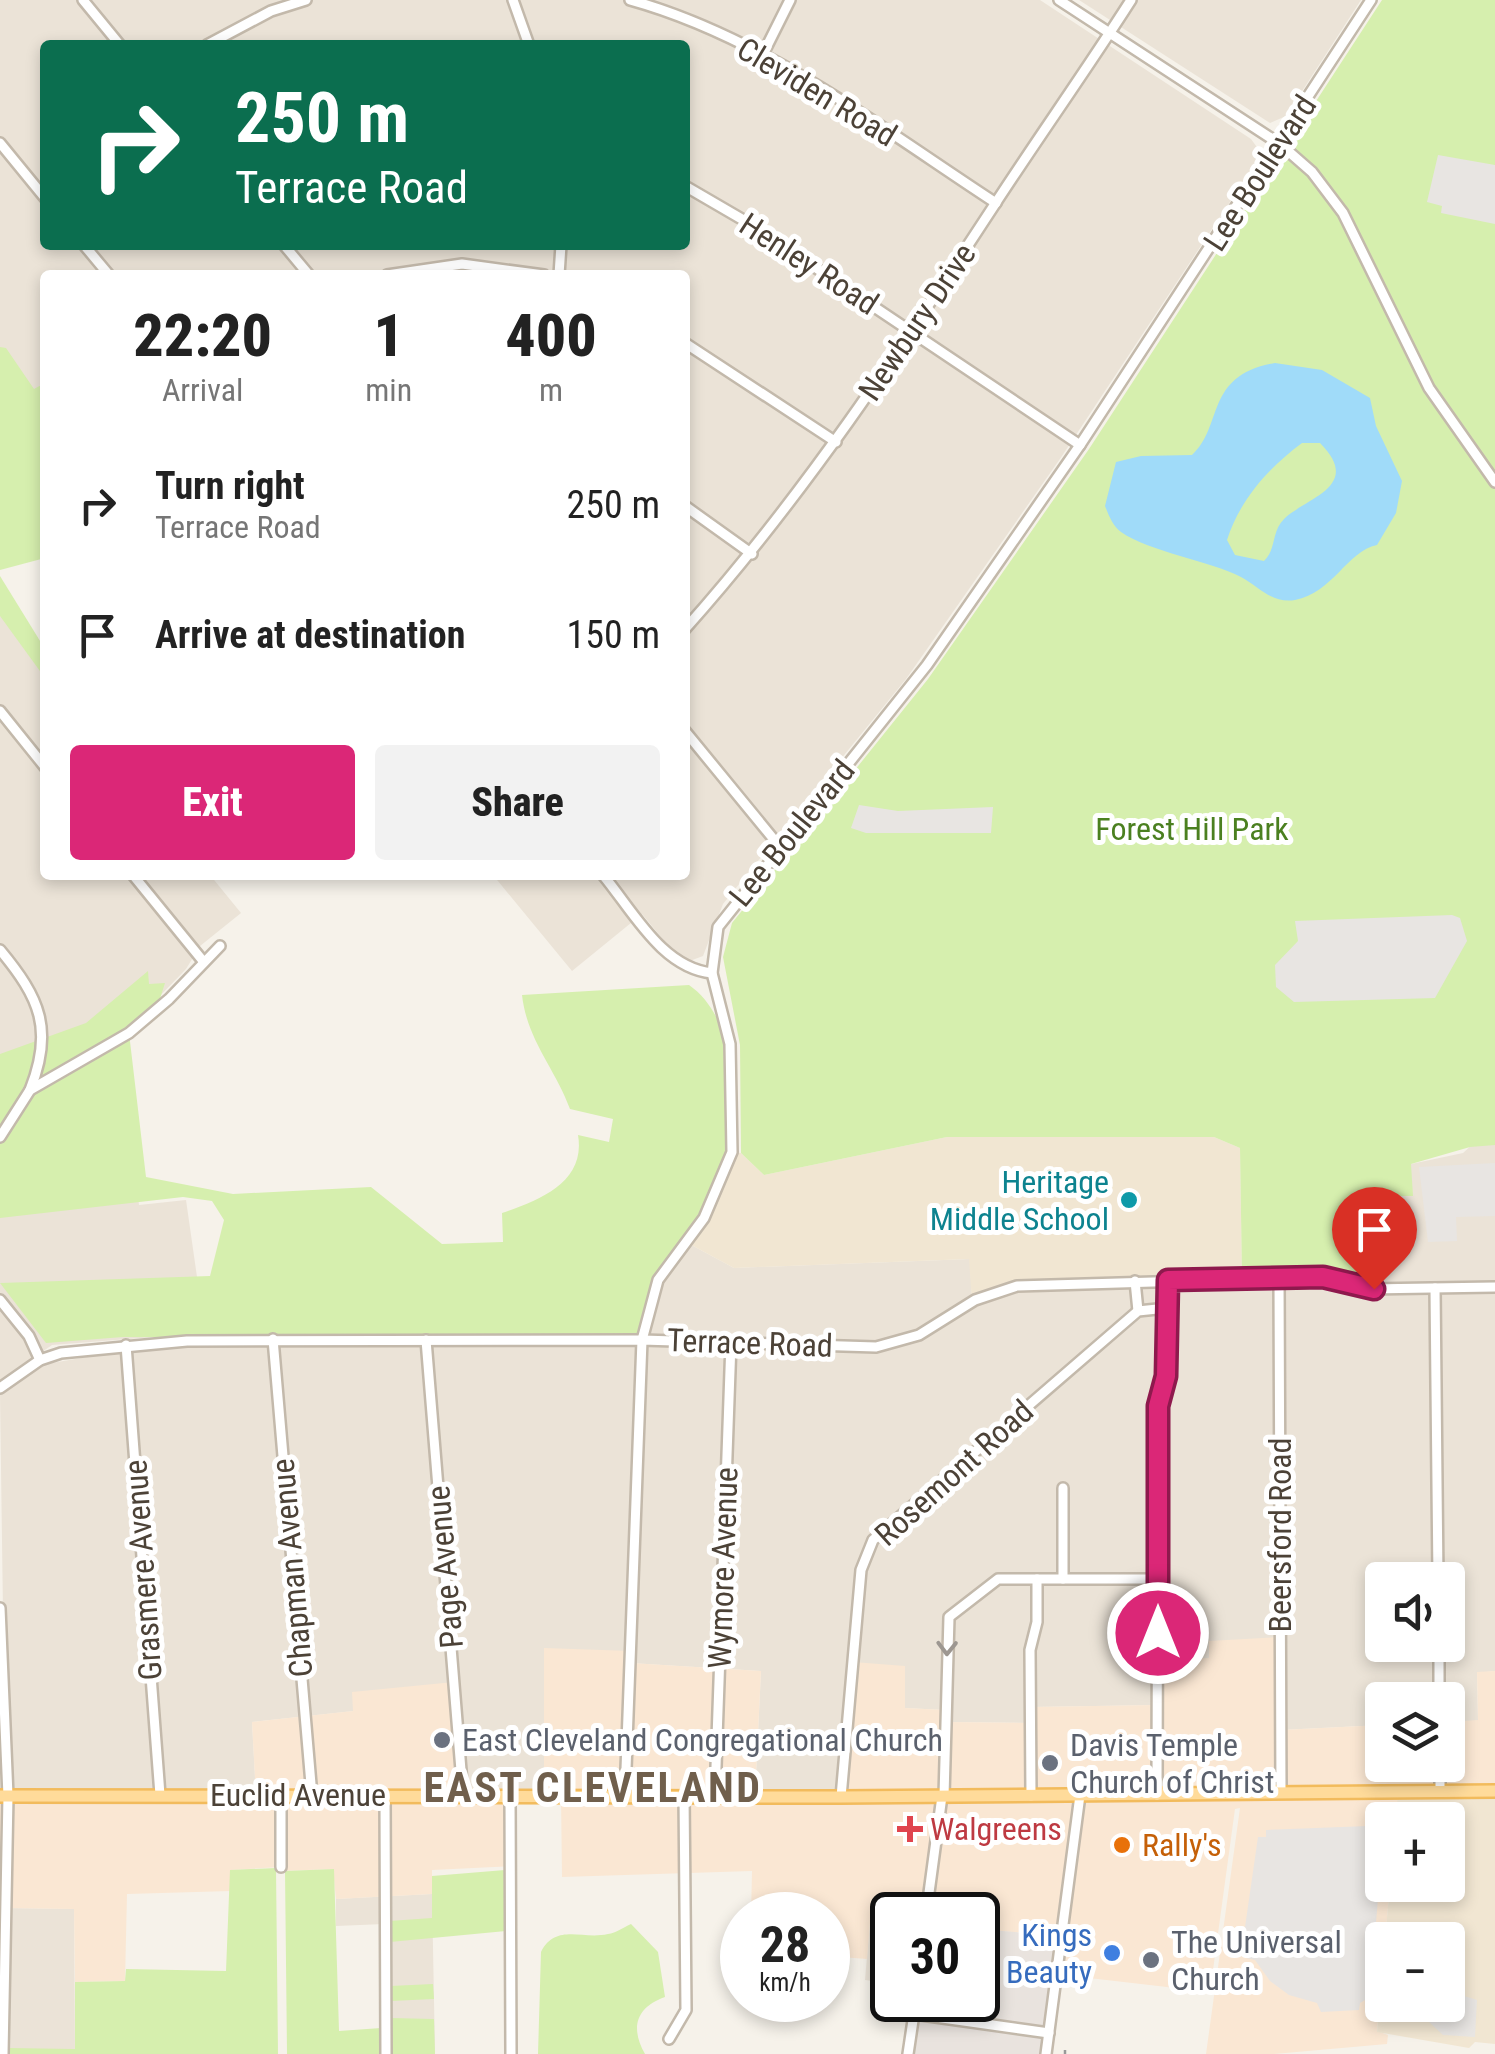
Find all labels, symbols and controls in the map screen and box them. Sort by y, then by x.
street label: Cleviden Road [730,30,904,154]
text: 250 m [235,77,409,159]
icon: right [70,80,200,210]
street label: Lee Boulevard [1196,88,1324,258]
text: Terrace Road [235,161,468,214]
street label: Henley Road [733,205,885,323]
street label: Newbury Drive [851,236,983,408]
text: 22:20 [133,300,272,371]
text: 1 [373,300,404,371]
text: 400 [505,300,597,371]
text: Arrival [162,371,243,409]
text: min [365,371,412,409]
text: m [539,371,563,409]
text: Turn right [155,464,305,508]
icon: right [70,478,125,533]
text: 250 m [566,483,660,527]
text: Terrace Road [155,508,321,546]
icon: arrive [70,608,125,663]
text: Arrive at destination [155,613,465,657]
text: 150 m [566,613,660,657]
button: Exit [70,745,355,860]
button: Share [375,745,660,860]
street label: Lee Boulevard [721,752,863,914]
park label: Forest Hill Park [1095,810,1289,848]
place label: Heritage Middle School [930,1163,1109,1238]
pin [1332,1187,1417,1290]
marker: Heritage Middle School [1118,1189,1140,1211]
icon: arrive [1347,1202,1402,1257]
street label: Terrace Road [667,1321,833,1365]
street label: Rosemont Road [867,1392,1041,1554]
street label: Beersford Road [1261,1438,1299,1632]
street label: Chapman Avenue [264,1457,320,1679]
street label: Grasmere Avenue [116,1458,170,1682]
street label: Wymore Avenue [700,1467,746,1669]
street label: Page Avenue [419,1484,471,1650]
map controls [1365,1562,1465,2022]
button: sound [1365,1562,1465,1662]
position arrow [1106,1581,1210,1685]
one-way arrow [936,1640,958,1656]
button: layers [1365,1682,1465,1782]
place label: East Cleveland Congregational Church [462,1721,943,1759]
place label: Davis Temple Church of Christ [1070,1726,1274,1801]
marker: East Cleveland Congregational Church [431,1729,453,1751]
marker: Davis Temple Church of Christ [1039,1752,1061,1774]
district label: EAST CLEVELAND [423,1763,763,1812]
street label: Euclid Avenue [210,1776,386,1814]
button: + [1365,1802,1465,1902]
place label: Walgreens [930,1810,1062,1848]
marker: Walgreens [899,1818,921,1840]
place label: Rally's [1142,1826,1222,1864]
marker: Rally's [1111,1834,1133,1856]
speed limit sign: 30 [870,1892,1000,2022]
text: 28 [760,1916,810,1974]
place label: Kings Beauty [1006,1916,1092,1991]
button: − [1365,1922,1465,2022]
place label: The Universal Church [1171,1923,1342,1998]
marker: Kings Beauty [1101,1942,1123,1964]
marker: The Universal Church [1140,1949,1162,1971]
text: km/h [759,1968,811,1997]

